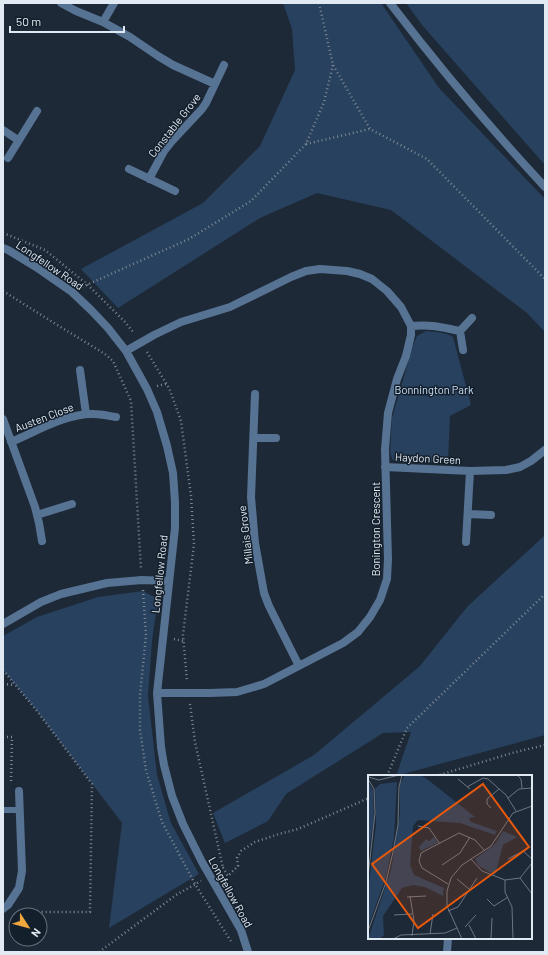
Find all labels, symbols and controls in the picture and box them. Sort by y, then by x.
scale bar [10,8,124,34]
text: 50 m [16,14,41,28]
street label: Constable Grove [145,90,203,160]
street label: Longfellow Road [14,238,86,292]
park label: Bonnington Park [395,383,474,396]
street label: Austen Close [13,400,75,434]
street label: Haydon Green [395,450,461,466]
street label: Bonington Crescent [369,482,382,576]
street label: Millais Grove [235,505,255,565]
street label: Longfellow Road [148,534,170,614]
inset map [368,775,532,939]
street label: Longfellow Road [206,854,256,930]
north arrow [8,907,48,947]
text: N [29,926,44,940]

